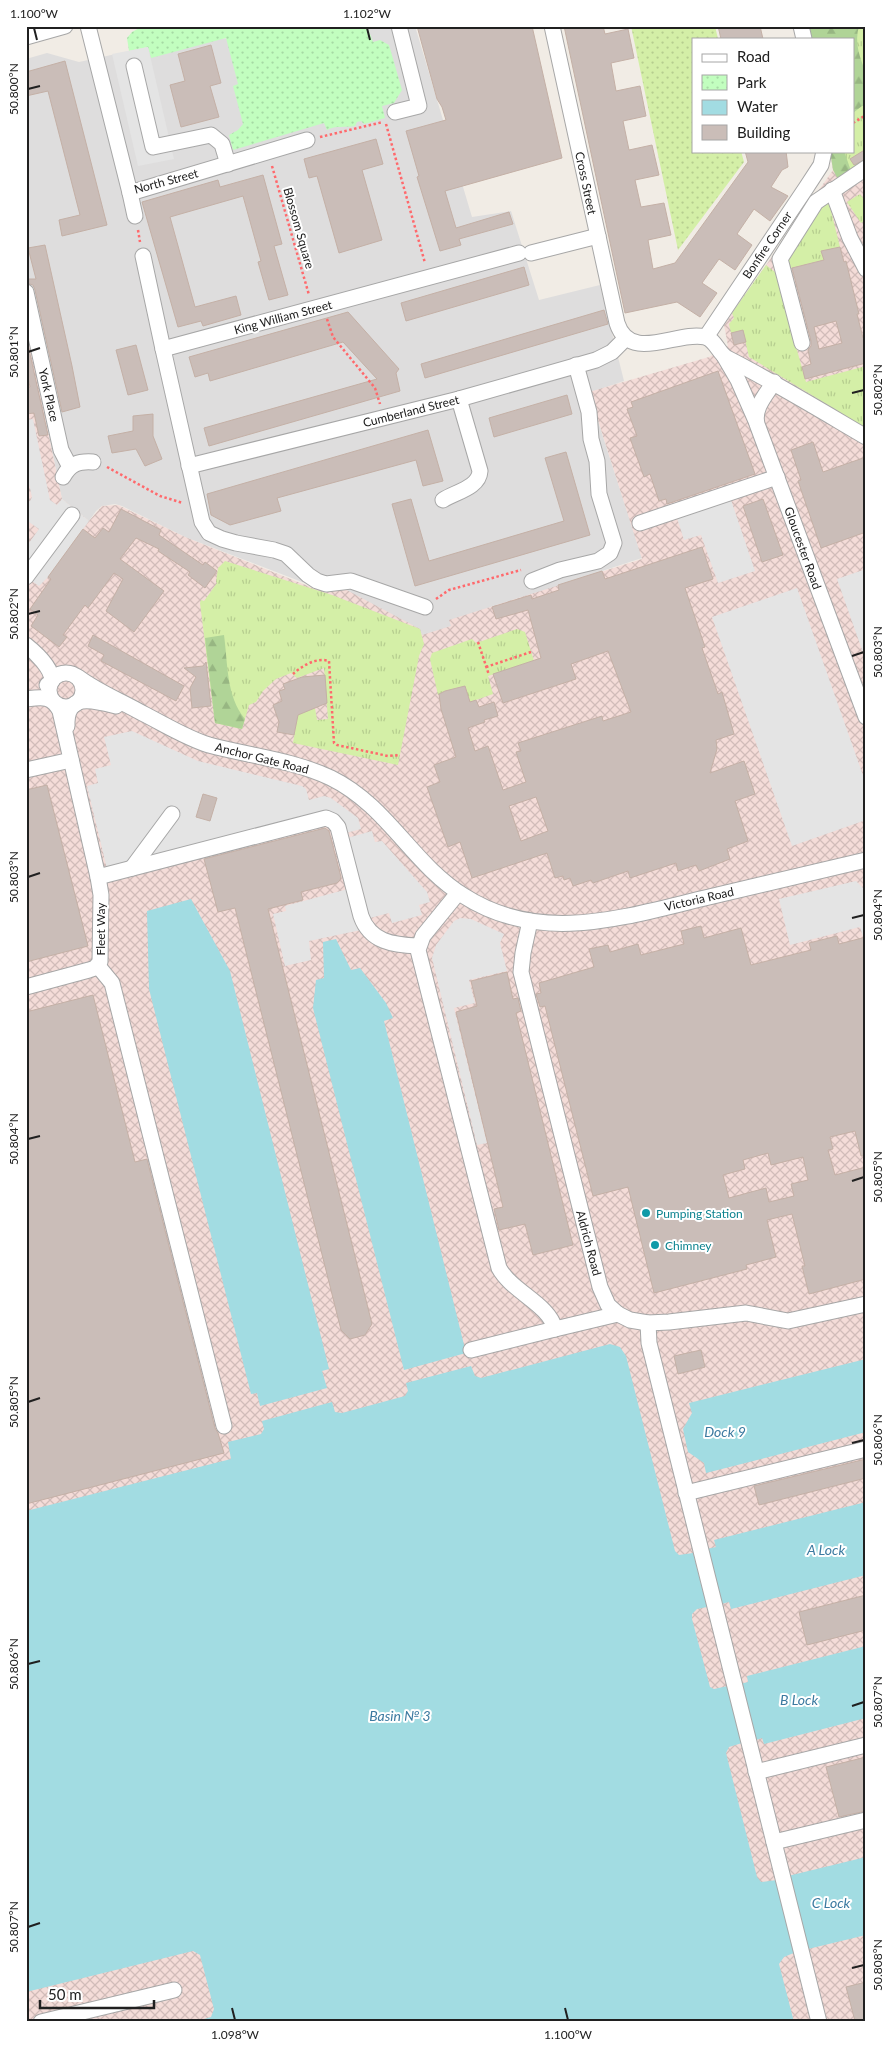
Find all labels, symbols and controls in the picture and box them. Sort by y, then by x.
text: 1.100°W [10,6,59,21]
text: 1.102°W [343,6,392,21]
legend [692,38,854,152]
text: Road [737,47,770,65]
text: 50.800°N [6,63,21,115]
text: Park [737,73,767,91]
text: Water [737,97,778,115]
text: Building [737,123,790,141]
street label: Cross Street [572,150,600,217]
street label: North Street [132,165,200,197]
street label: Blossom Square [280,186,318,270]
street label: Bonfire Corner [739,208,795,282]
street label: King William Street [232,297,334,337]
text: 50.801°N [6,326,21,378]
text: 50.802°N [870,364,885,416]
street label: York Place [36,367,62,423]
street label: Cumberland Street [361,392,461,430]
street label: Gloucester Road [781,505,825,591]
text: 50.802°N [6,588,21,640]
text: 50.803°N [870,626,885,678]
street label: Anchor Gate Road [214,739,310,777]
text: 50.803°N [6,851,21,903]
street label: Victoria Road [663,884,735,914]
text: 50.804°N [870,889,885,941]
street label: Fleet Way [93,902,108,956]
text: 50.804°N [6,1113,21,1165]
text: 50.805°N [870,1151,885,1203]
place label: Pumping Station [656,1206,743,1221]
marker: Pumping Station [640,1207,652,1219]
street label: Aldrich Road [573,1209,605,1277]
place label: Chimney [665,1238,712,1253]
marker: Chimney [649,1239,661,1251]
text: 50.805°N [6,1376,21,1428]
text: 50.806°N [870,1414,885,1466]
water label: Dock 9 [704,1423,746,1440]
water label: A Lock [806,1541,845,1558]
text: 50.806°N [6,1638,21,1690]
text: 50.807°N [870,1676,885,1728]
water label: B Lock [780,1691,818,1708]
water label: Basin № 3 [369,1707,431,1724]
water label: C Lock [812,1894,851,1911]
text: 50.807°N [6,1901,21,1953]
text: 50.808°N [870,1939,885,1991]
scale bar [40,1978,154,2010]
text: 50 m [48,1985,82,2003]
text: 1.098°W [211,2027,260,2042]
text: 1.100°W [544,2027,593,2042]

